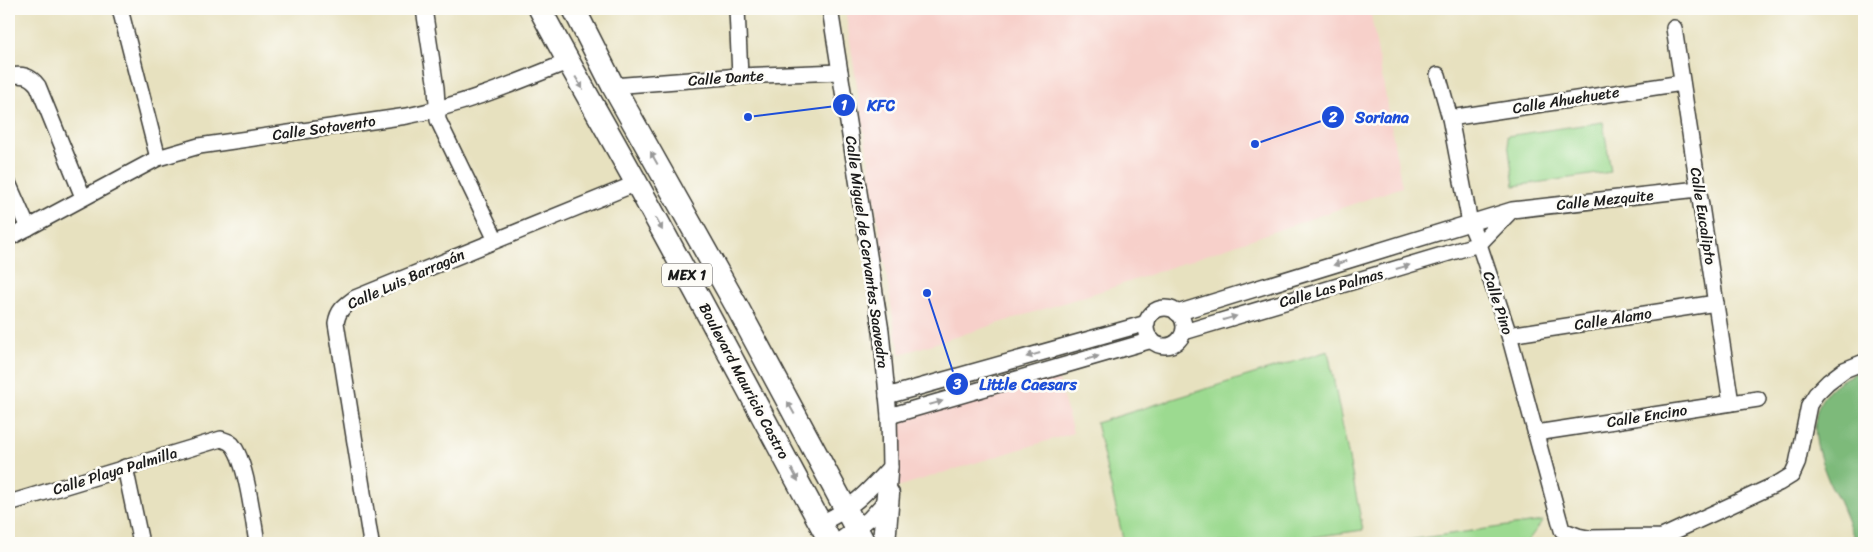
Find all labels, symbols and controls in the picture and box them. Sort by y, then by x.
street label: Calle Dante [687,62,765,94]
one-way arrow [575,76,584,89]
street label: Calle Ahuehuete [1511,79,1622,121]
callout: KFC [832,90,905,121]
text: KFC [866,91,895,120]
text: 1 [841,92,848,118]
callout: Soriana [1320,102,1419,133]
text: Soriana [1354,103,1409,132]
text: 2 [1328,104,1338,130]
street label: Calle Sotavento [271,108,378,148]
street label: Calle Miguel de Cervantes Saavedra [838,134,896,370]
one-way arrow [650,151,658,165]
street label: Calle Eucalipto [1682,165,1724,267]
street label: Calle Mezquite [1555,182,1655,218]
one-way arrow [655,217,663,232]
street label: Calle Luis Barragán [343,241,469,317]
one-way arrow [1333,260,1348,268]
street label: Calle Las Palmas [1276,261,1387,315]
one-way arrow [1395,262,1410,270]
road number: MEX 1 [662,264,712,286]
street label: Calle Pino [1475,268,1521,339]
street label: Boulevard Mauricio Castro [692,298,797,464]
street label: Calle Alamo [1573,300,1654,338]
one-way arrow [1223,313,1238,321]
one-way arrow [1025,351,1041,359]
one-way arrow [1084,353,1099,361]
callout: Little Caesars [945,368,1086,399]
text: Little Caesars [979,370,1077,399]
text: 3 [952,371,962,397]
street label: Calle Encino [1605,397,1689,435]
one-way arrow [928,398,943,406]
one-way arrow [787,401,795,415]
street label: Calle Playa Palmilla [50,440,181,502]
one-way arrow [791,468,799,482]

